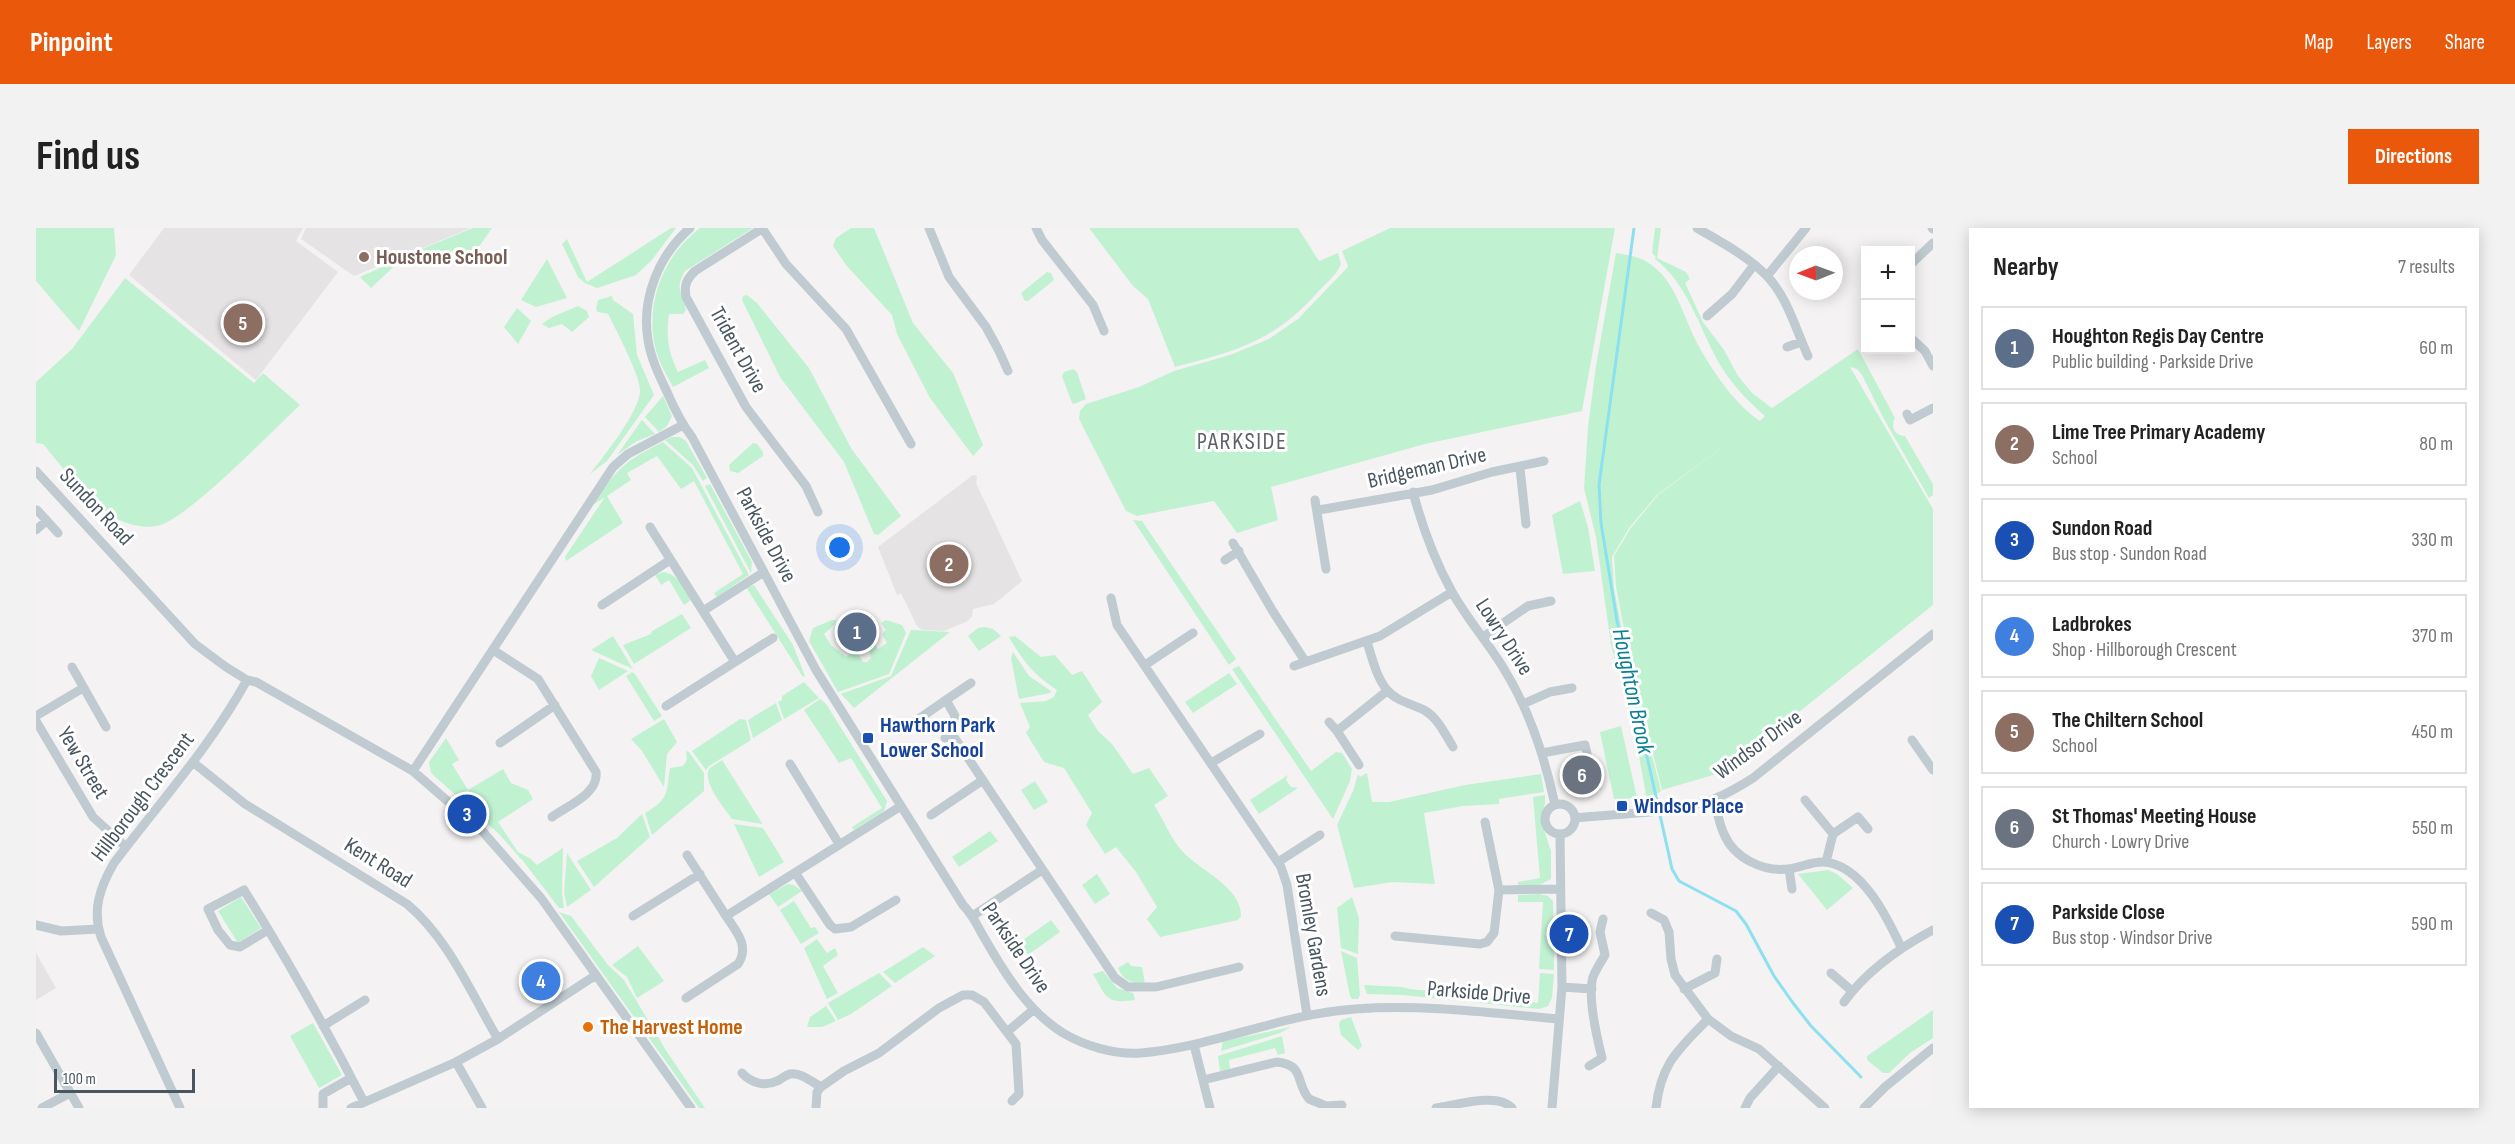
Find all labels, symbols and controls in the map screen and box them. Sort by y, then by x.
text: Pinpoint [30,26,113,59]
text: Map [2304,30,2333,55]
text: Layers [2366,30,2412,55]
text: Share [2445,30,2485,55]
button: Directions [2348,129,2479,184]
text: Find us [36,131,140,182]
place label: Houstone School [376,244,507,271]
north arrow [1789,246,1843,300]
map controls [1861,246,1915,354]
button: + [1861,246,1915,300]
marker: Houstone School [357,250,371,264]
text: Nearby [1993,252,2059,283]
text: 7 results [2398,255,2455,279]
pin: 5 [224,300,262,346]
button: − [1861,300,1915,354]
street label: Trident Drive [703,302,773,398]
text: Houghton Regis Day Centre [2052,323,2264,350]
text: 1 [2011,336,2018,360]
text: 60 m [2419,336,2453,360]
text: Public building · Parkside Drive [2052,350,2254,374]
text: Lime Tree Primary Academy [2052,419,2265,446]
district label: PARKSIDE [1197,427,1287,456]
text: 2 [2010,432,2019,456]
text: 80 m [2419,432,2453,456]
street label: Bridgeman Drive [1365,441,1489,495]
text: School [2052,446,2097,470]
street label: Sundon Road [53,463,139,551]
street label: Parkside Drive [730,483,802,587]
text: Sundon Road [2052,515,2152,542]
text: 3 [2010,528,2019,552]
text: 330 m [2411,528,2453,552]
your location [825,533,854,562]
pin: 2 [930,542,968,586]
text: Bus stop · Sundon Road [2052,542,2207,566]
street label: Lowry Drive [1469,594,1539,680]
pin: 1 [838,610,876,654]
text: Ladbrokes [2052,611,2132,638]
text: 4 [2010,624,2019,648]
text: 370 m [2412,624,2453,648]
water label: Houghton Brook [1606,626,1661,757]
text: Shop · Hillborough Crescent [2052,638,2237,662]
street label: Windsor Drive [1709,704,1807,786]
text: The Chiltern School [2052,707,2203,734]
place label: Hawthorn Park Lower School [880,712,996,764]
text: 5 [2010,720,2019,744]
text: 450 m [2412,720,2453,744]
street label: Yew Street [51,722,115,804]
street label: Hillborough Crescent [86,727,201,867]
marker: Hawthorn Park Lower School [861,731,875,745]
text: School [2052,734,2097,758]
pin: 6 [1562,752,1602,798]
pin: 3 [448,792,486,836]
place label: Windsor Place [1634,793,1744,820]
marker: Windsor Place [1615,799,1629,813]
text: St Thomas' Meeting House [2052,803,2257,830]
text: 6 [2010,816,2019,840]
text: 550 m [2412,816,2453,840]
text: Church · Lowry Drive [2052,830,2189,854]
street label: Kent Road [339,832,417,894]
street label: Bromley Gardens [1289,871,1337,999]
street label: Parkside Drive [976,897,1056,999]
text: Parkside Close [2052,899,2165,926]
pin: 7 [1550,912,1588,956]
text: 7 [2010,912,2019,936]
text: 590 m [2411,912,2453,936]
text: Bus stop · Windsor Drive [2052,926,2213,950]
pin: 4 [522,958,560,1004]
street label: Parkside Drive [1426,975,1532,1011]
place label: The Harvest Home [600,1014,743,1041]
marker: The Harvest Home [581,1020,595,1034]
scale bar [54,1066,195,1094]
text: 100 m [63,1070,96,1089]

